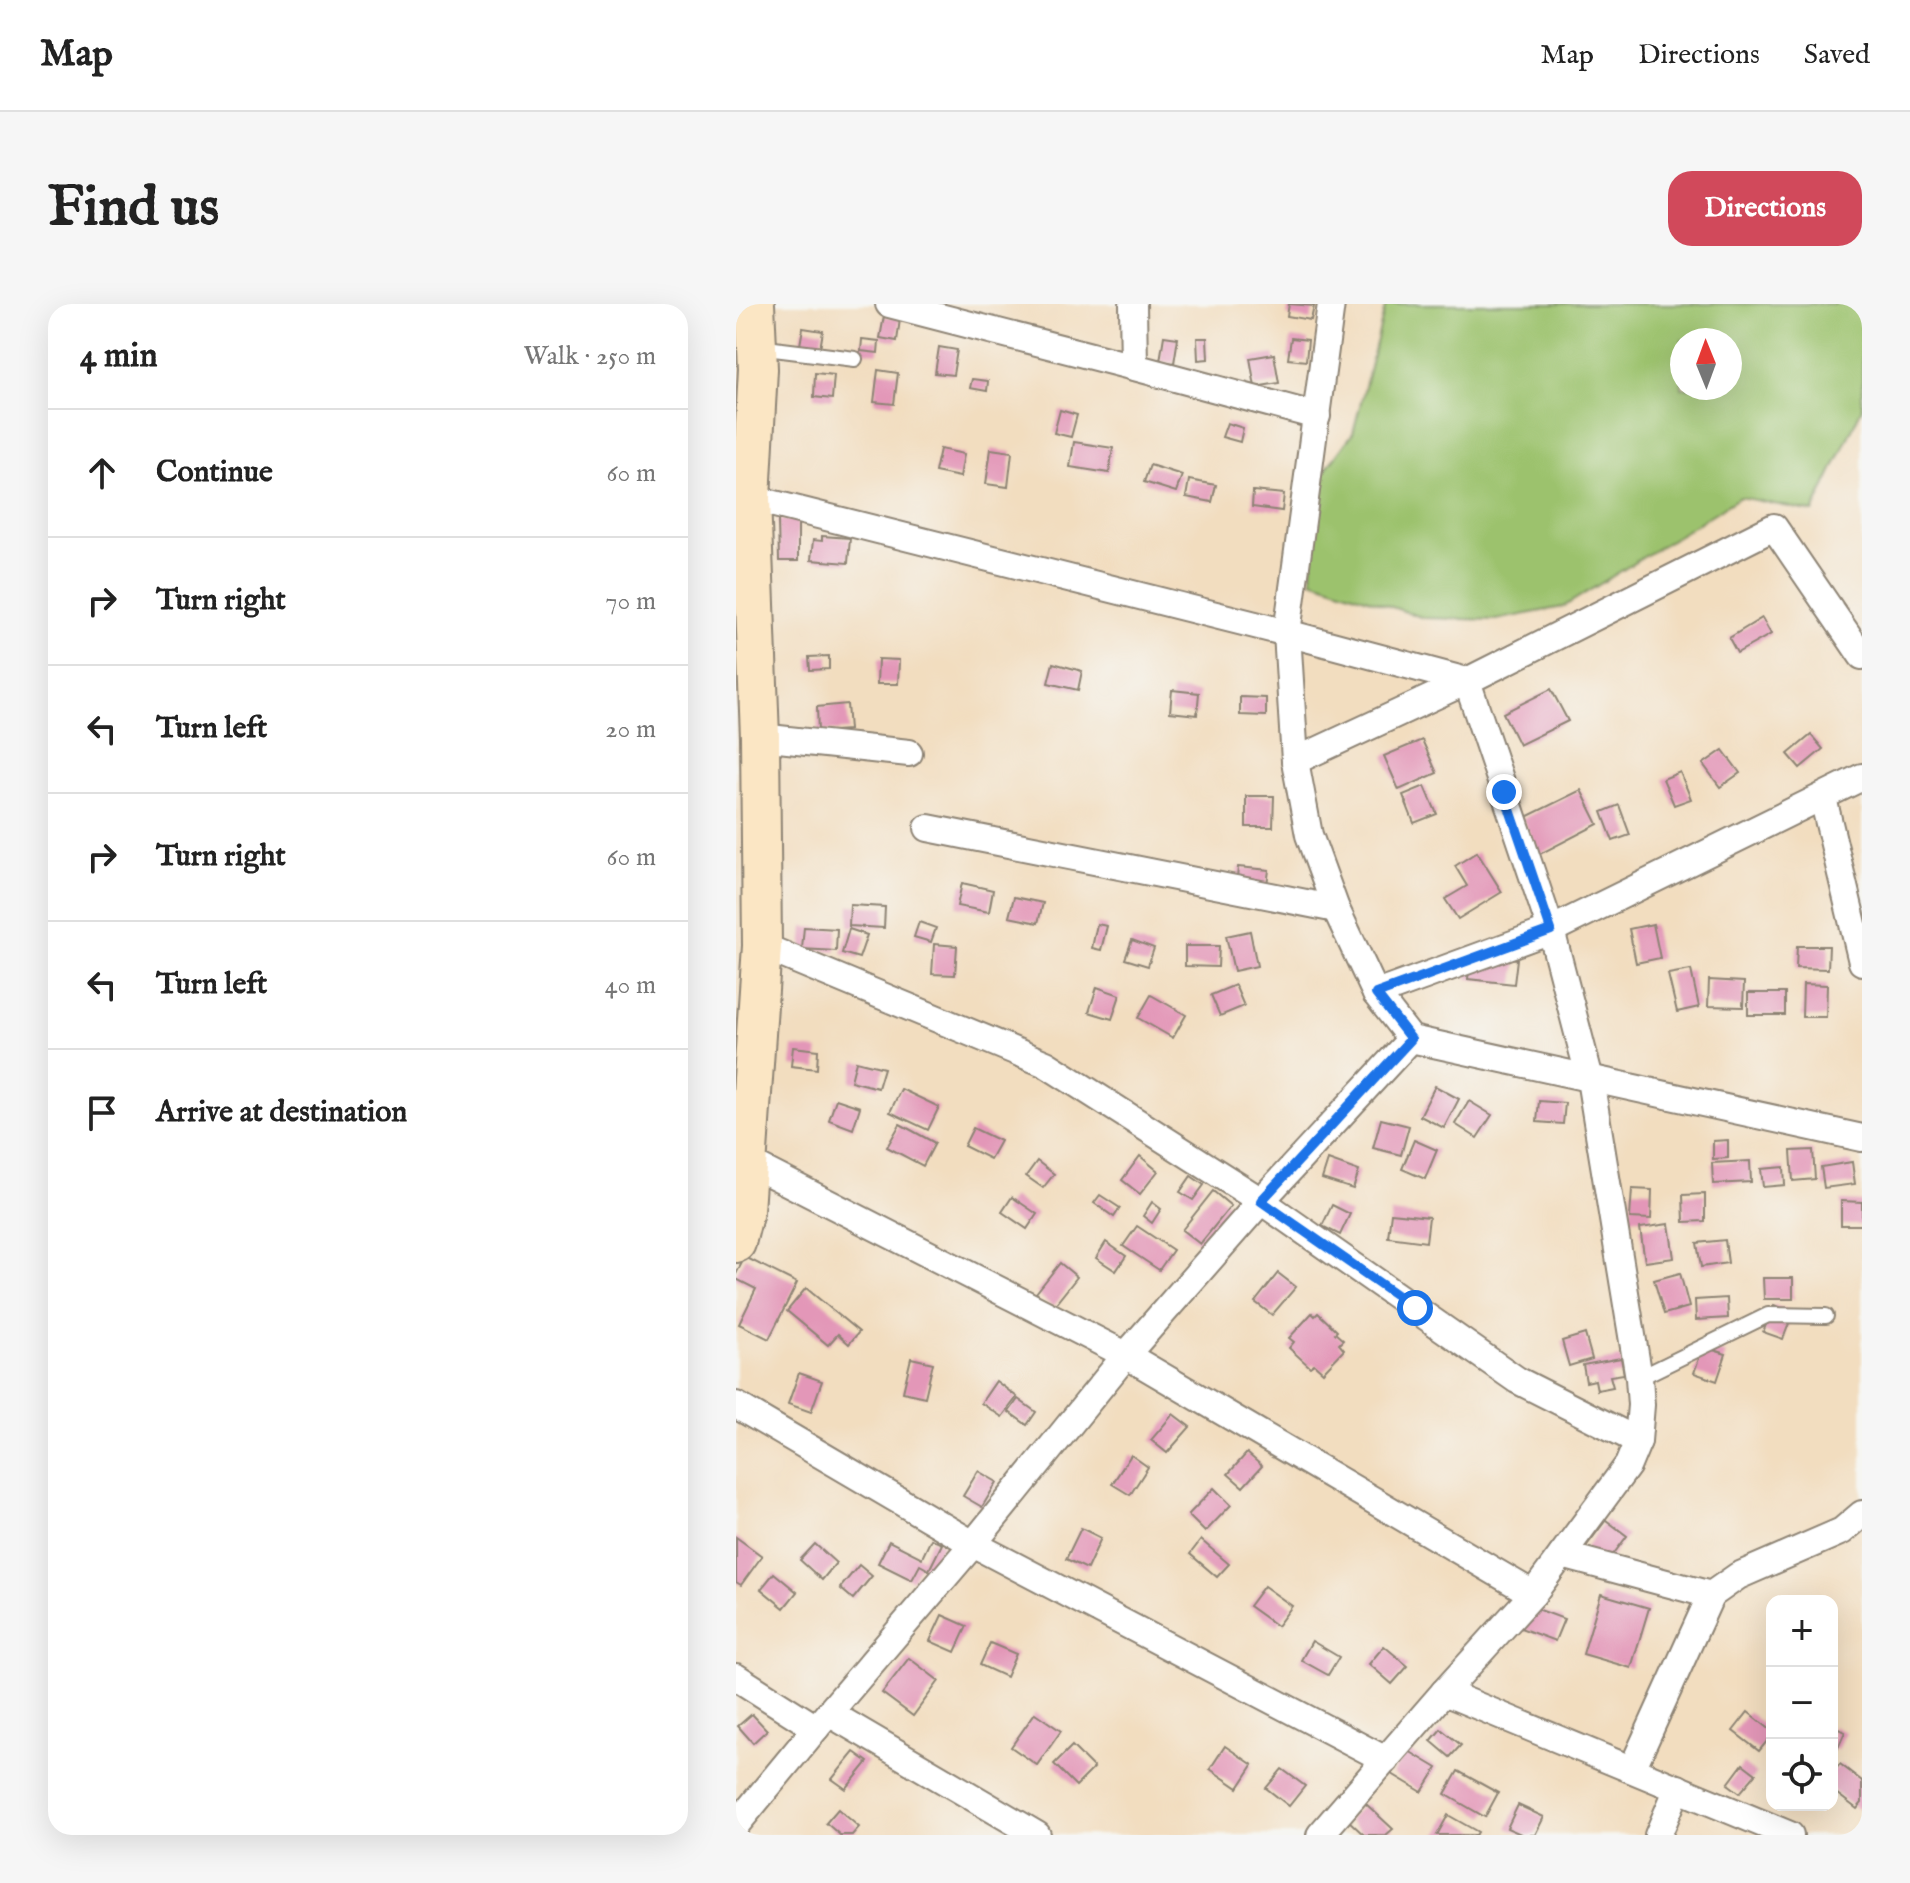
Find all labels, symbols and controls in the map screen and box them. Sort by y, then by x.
text: Map [40,31,113,79]
text: Map [1540,38,1594,73]
text: Directions [1638,38,1760,73]
text: Saved [1804,38,1870,73]
button: Directions [1668,171,1862,246]
text: Find us [48,173,219,244]
north arrow [1670,328,1742,400]
text: 4 min [80,335,158,378]
text: Walk · 250 m [523,340,656,373]
icon: ahead [80,451,124,495]
text: Continue [156,454,273,492]
text: 60 m [607,457,656,490]
icon: right [80,579,124,623]
text: Turn right [156,582,286,620]
text: 70 m [605,585,656,618]
icon: left [80,707,124,751]
text: Turn left [156,710,267,748]
text: 20 m [605,713,656,746]
route end [1486,774,1522,810]
icon: right [80,835,124,879]
text: Turn right [156,838,286,876]
text: 60 m [607,841,656,874]
icon: left [80,963,124,1007]
text: Turn left [156,966,267,1004]
text: 40 m [605,969,656,1002]
icon: arrive [80,1091,124,1135]
text: Arrive at destination [156,1094,407,1132]
route start [1397,1290,1433,1326]
map controls [1766,1595,1838,1811]
button: + [1766,1595,1838,1667]
button: − [1766,1667,1838,1739]
button: locate [1766,1739,1838,1811]

